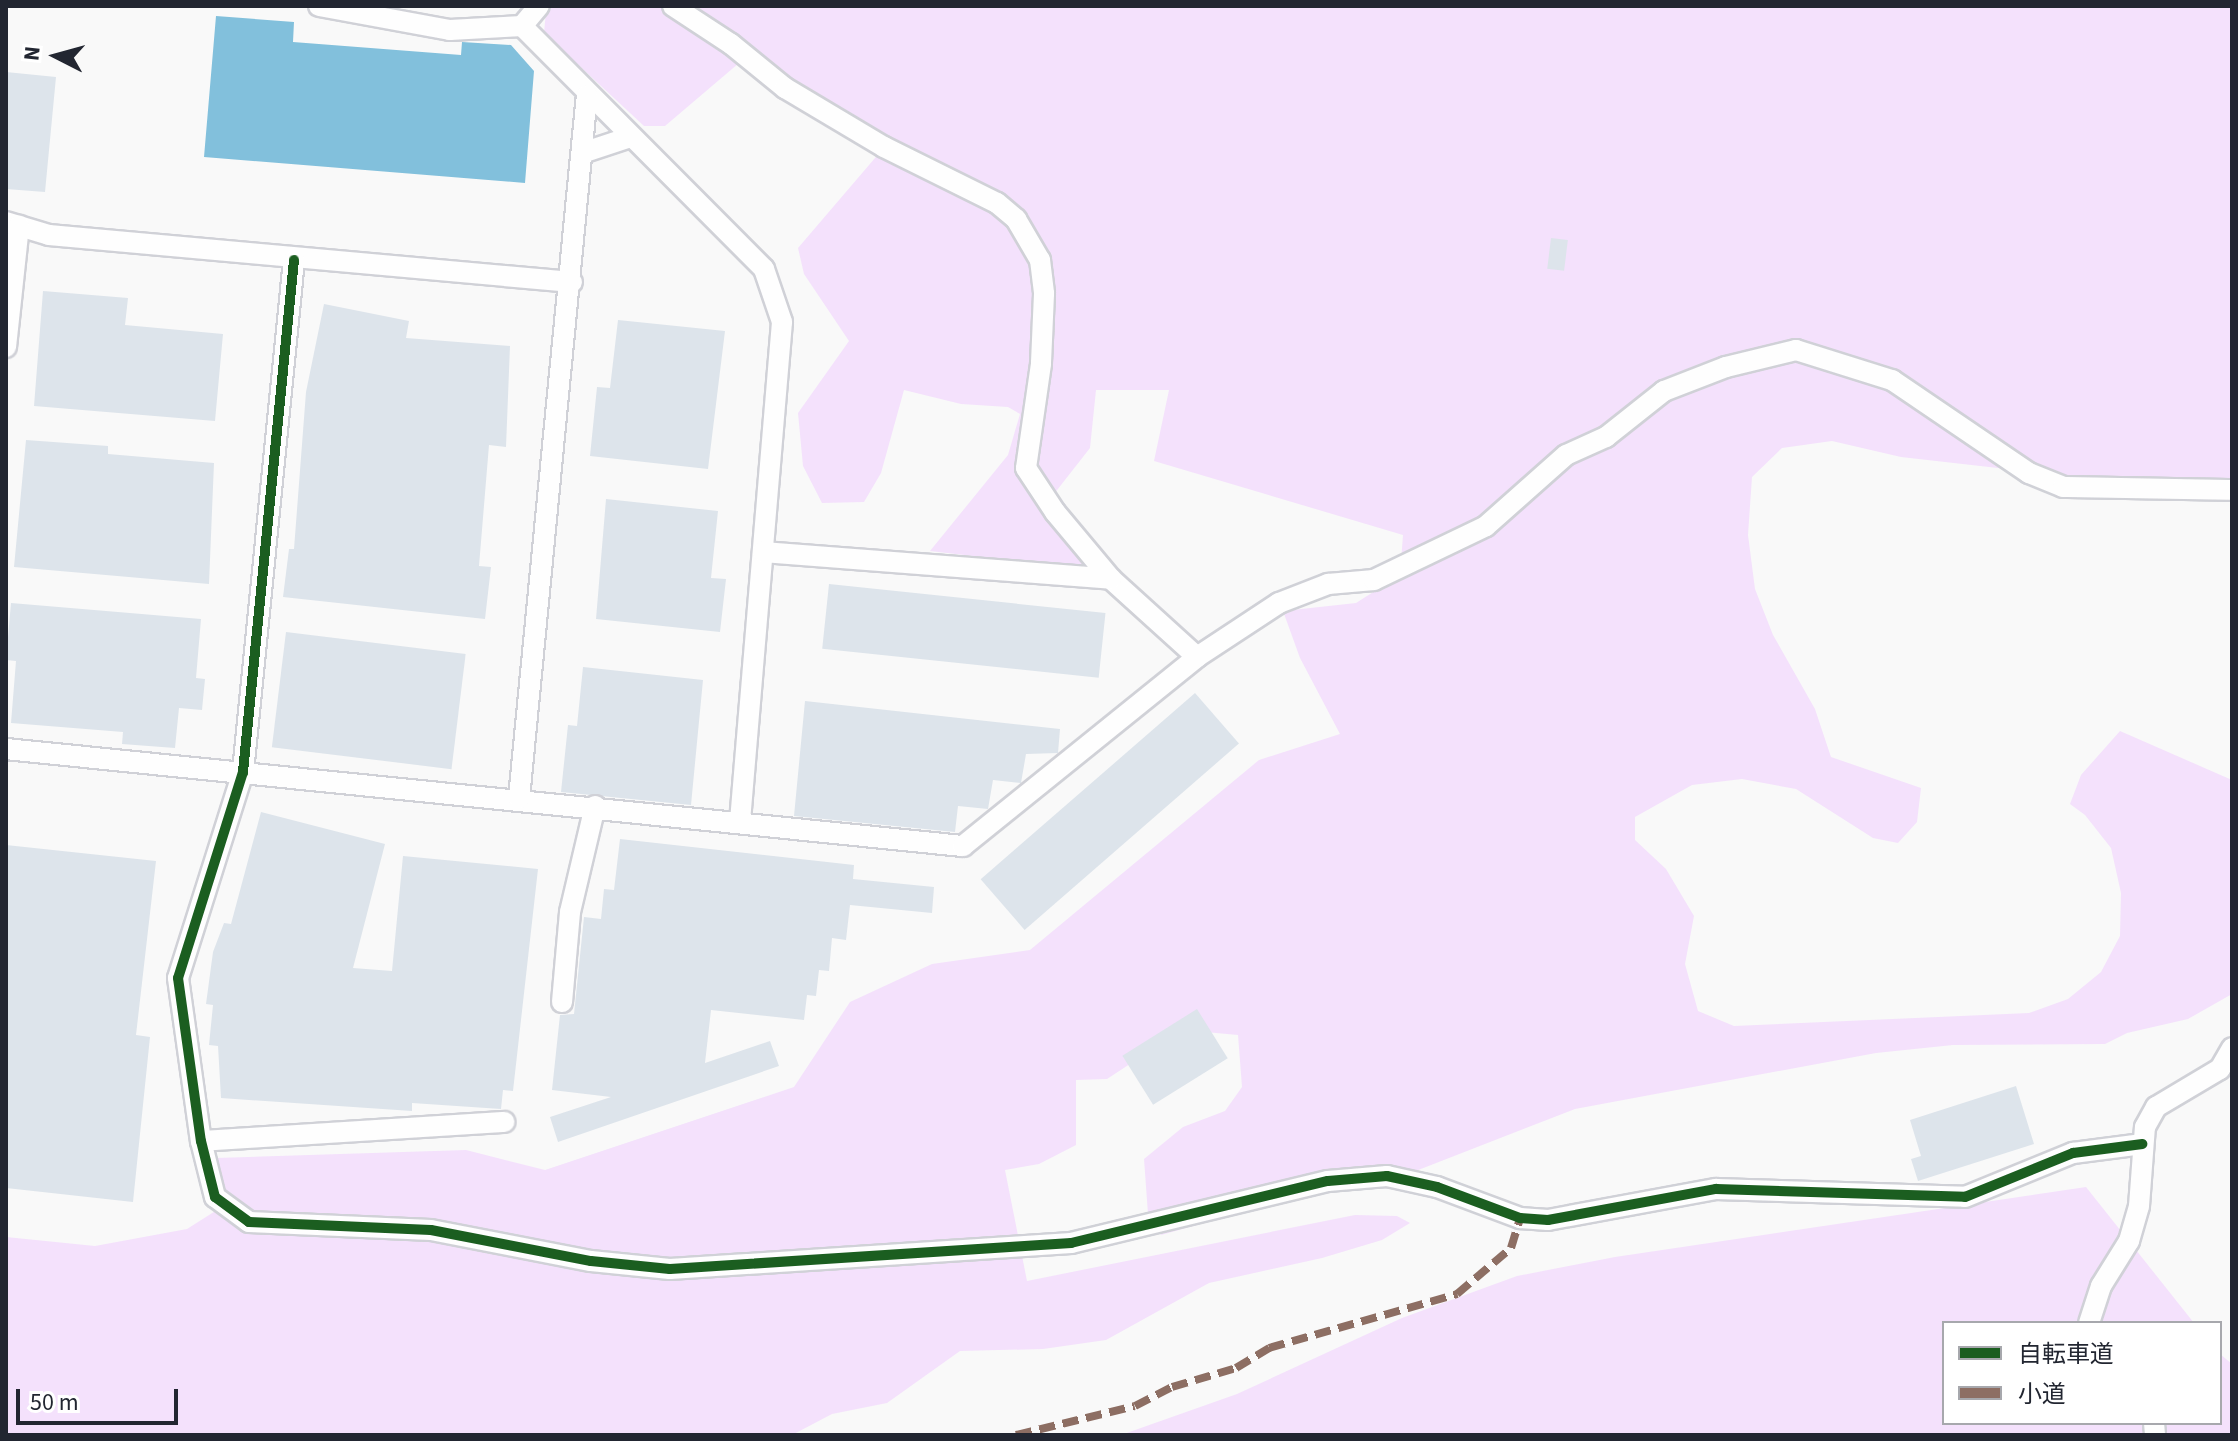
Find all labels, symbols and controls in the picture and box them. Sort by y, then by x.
north arrow [16,16,96,96]
text: N [15,45,49,62]
legend [1942,1321,2222,1425]
text: 自転車道 [2018,1337,2114,1372]
scale bar [20,1373,182,1423]
text: 小道 [2018,1377,2066,1412]
text: 50 m [30,1385,79,1420]

